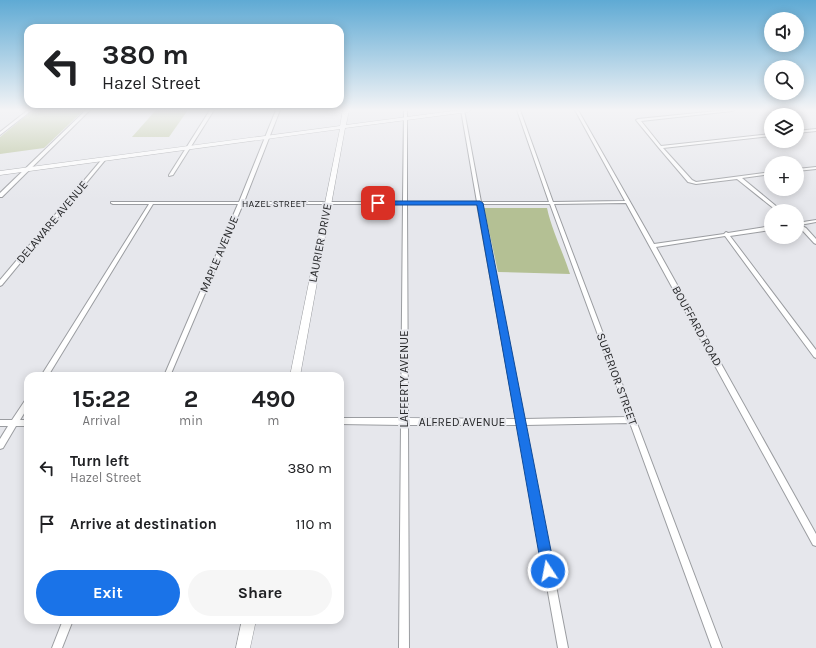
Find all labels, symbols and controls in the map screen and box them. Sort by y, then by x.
map controls [764,12,804,244]
button: sound [764,12,804,52]
text: 380 m [102,38,189,71]
icon: left [36,40,88,92]
button: search [764,60,804,100]
text: Hazel Street [102,72,200,94]
button: layers [764,108,804,148]
button: + [764,156,804,196]
street label: DELAWARE AVENUE [13,178,91,266]
pin [361,186,395,220]
icon: arrive [367,192,389,214]
street label: HAZEL STREET [242,198,306,210]
street label: LAURIER DRIVE [305,202,335,284]
button: − [764,204,804,244]
street label: MAPLE AVENUE [197,214,241,294]
street label: BOUFFARD ROAD [669,283,725,369]
street label: LAFFERTY AVENUE [397,330,411,428]
street label: SUPERIOR STREET [594,331,640,427]
text: 15:22 [72,385,131,413]
text: 2 [184,385,198,413]
text: 490 [251,385,296,413]
text: Arrival [82,413,121,428]
text: min [179,413,203,428]
text: m [267,413,280,428]
street label: ALFRED AVENUE [419,415,505,429]
text: Turn left [70,452,129,470]
icon: left [36,457,58,479]
text: 380 m [287,459,332,477]
text: Hazel Street [70,470,141,485]
icon: arrive [36,513,58,535]
text: Arrive at destination [70,515,217,533]
text: 110 m [296,515,332,533]
position arrow [527,550,569,592]
button: Exit [36,570,180,616]
button: Share [188,570,332,616]

